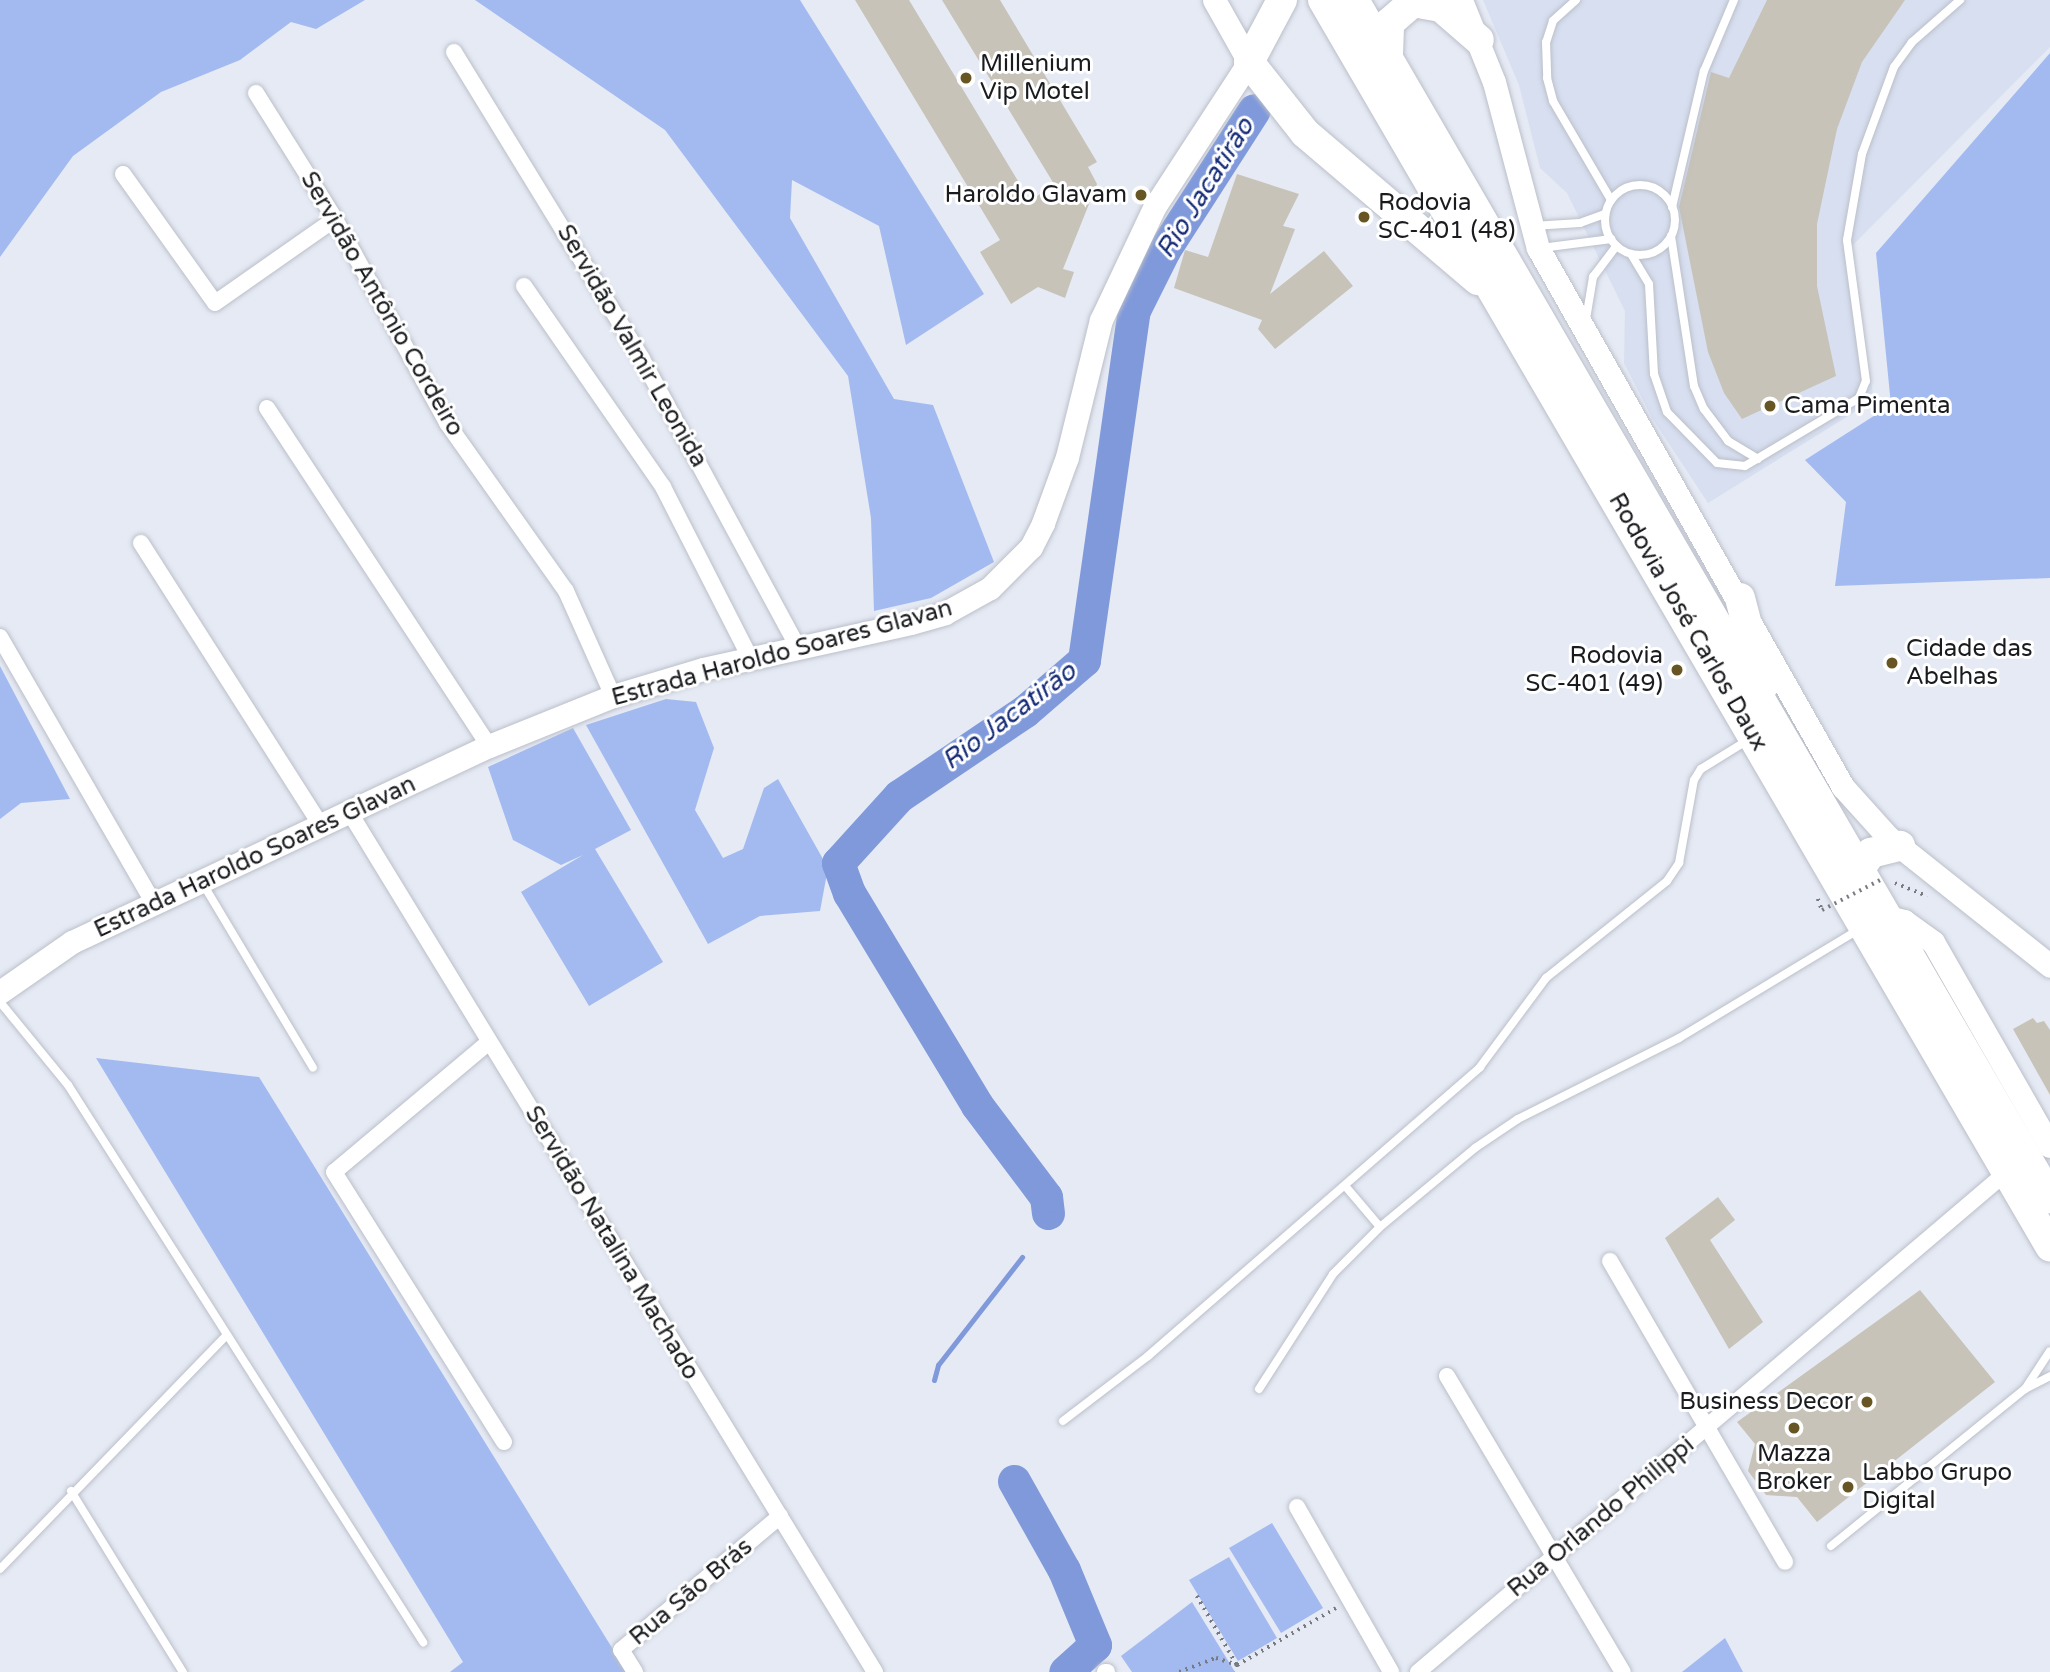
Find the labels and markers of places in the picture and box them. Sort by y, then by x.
place label: Millenium Vip Motel [980,50,1092,106]
marker: Millenium Vip Motel [958,70,974,86]
place label: Haroldo Glavam [945,181,1127,209]
marker: Haroldo Glavam [1133,187,1149,203]
place label: Rodovia SC-401 (48) [1378,189,1516,245]
marker: Rodovia SC-401 (48) [1356,209,1372,225]
place label: Cama Pimenta [1784,392,1950,420]
marker: Cama Pimenta [1762,398,1778,414]
place label: Cidade das Abelhas [1906,635,2032,691]
place label: Rodovia SC-401 (49) [1525,642,1663,698]
marker: Cidade das Abelhas [1884,655,1900,671]
marker: Rodovia SC-401 (49) [1669,662,1685,678]
place label: Business Decor [1679,1388,1853,1416]
marker: Business Decor [1859,1394,1875,1410]
marker: Mazza Broker [1786,1420,1802,1436]
place label: Mazza Broker [1756,1440,1832,1496]
place label: Labbo Grupo Digital [1862,1459,2012,1515]
marker: Labbo Grupo Digital [1840,1479,1856,1495]

